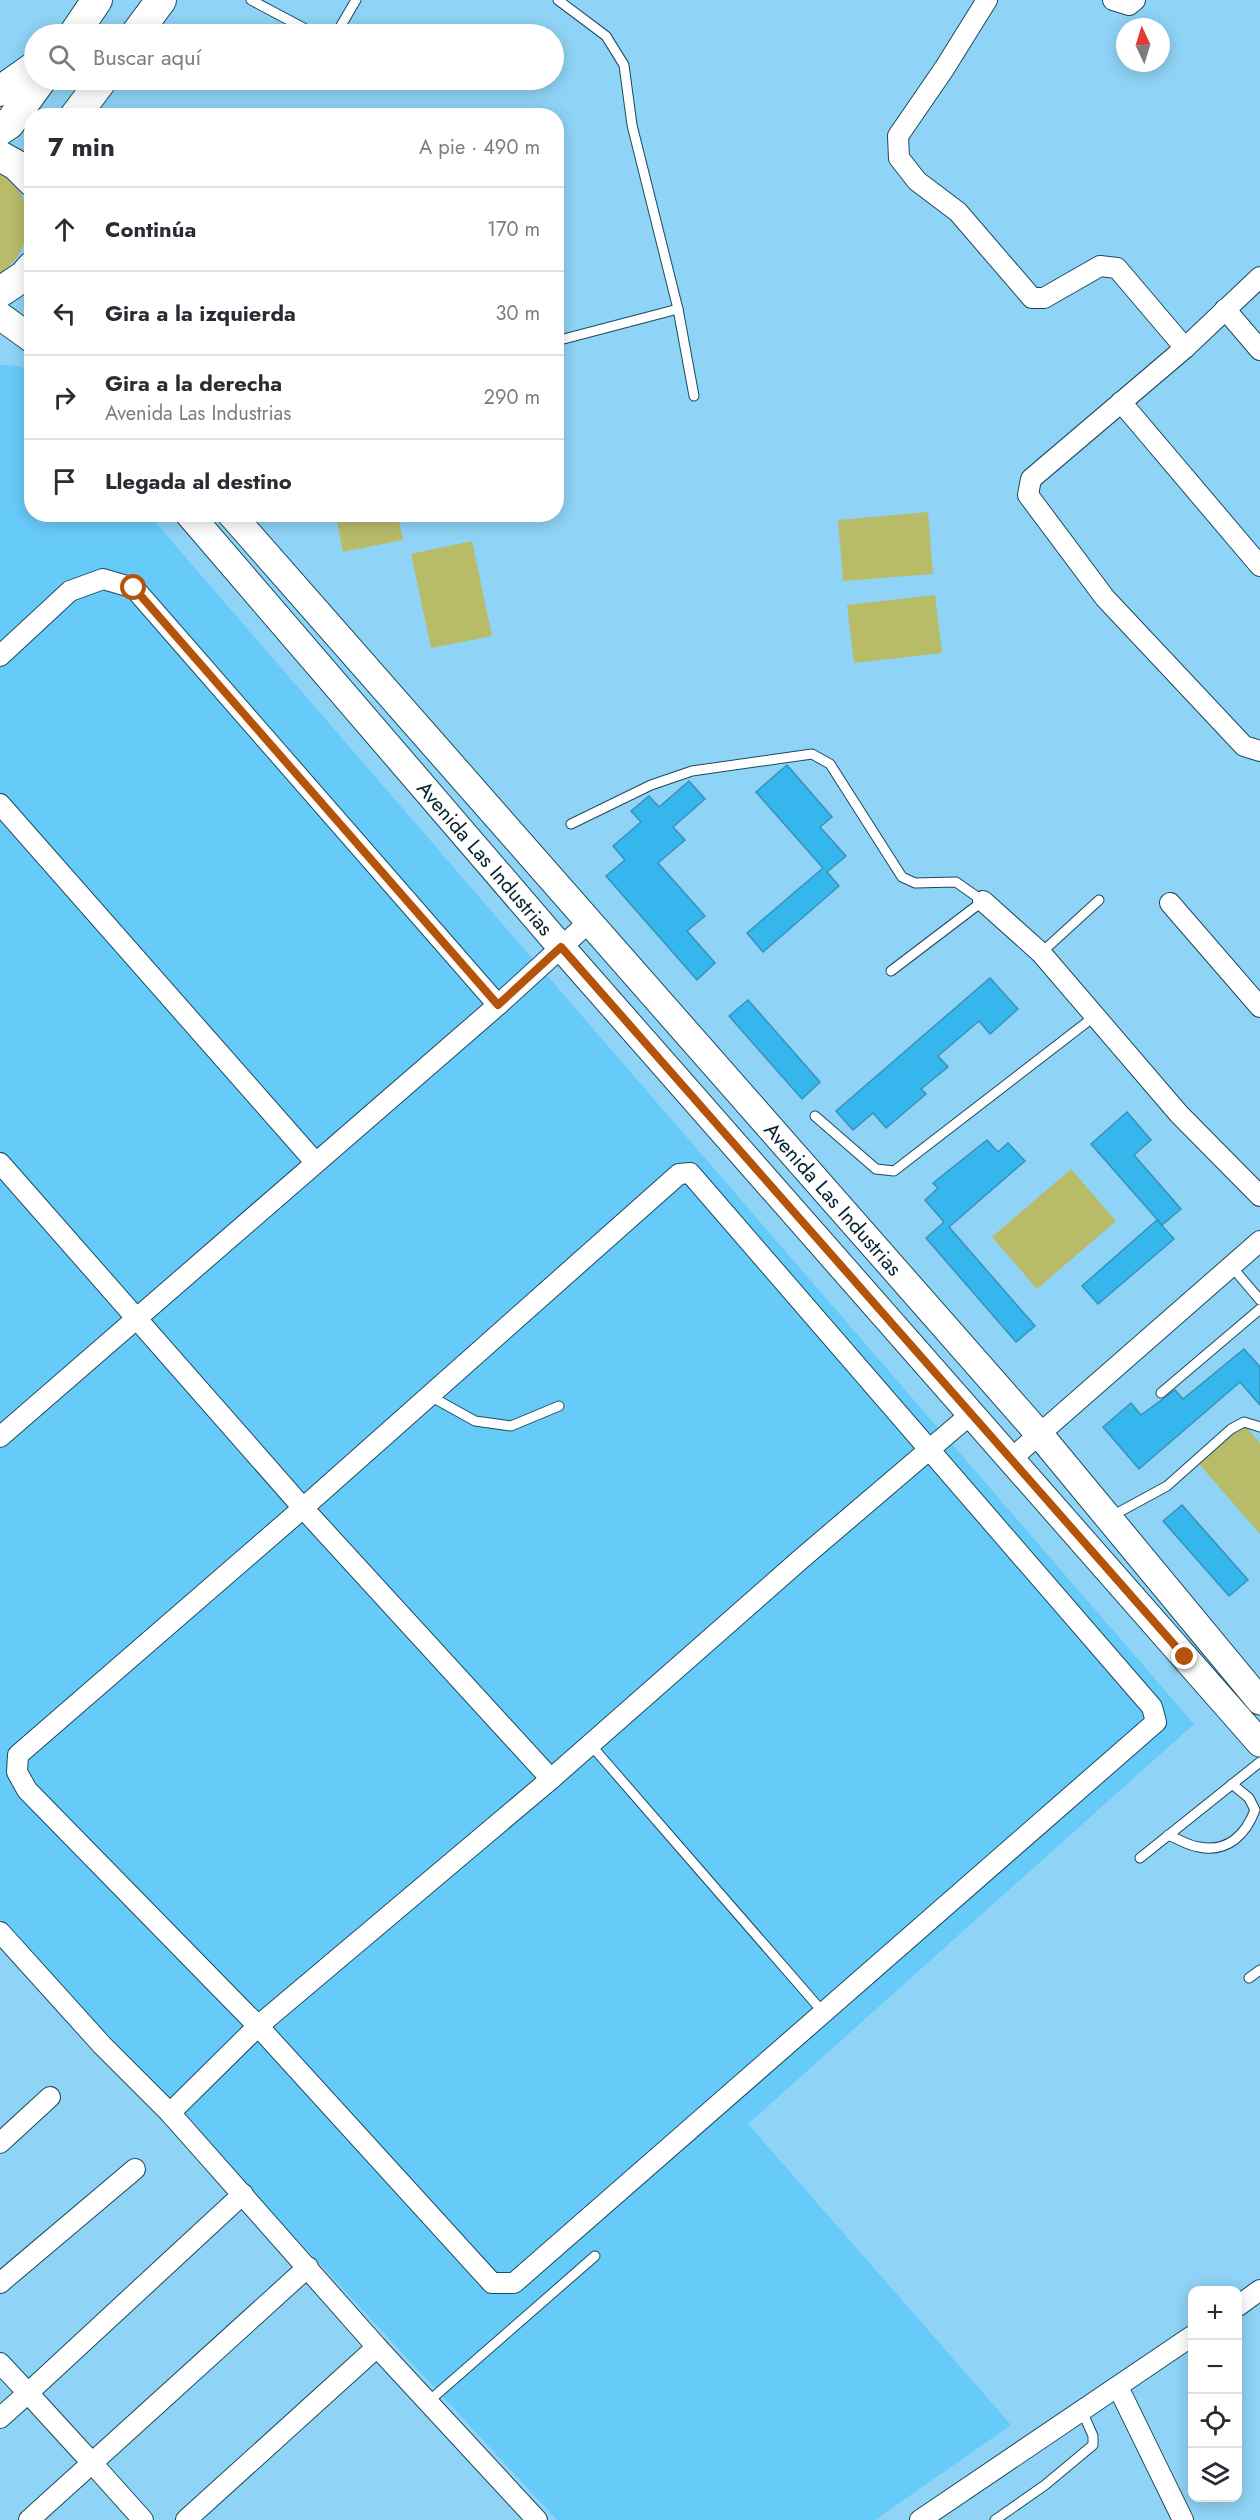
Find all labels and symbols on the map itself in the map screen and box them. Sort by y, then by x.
north arrow [1116,18,1170,72]
route start [120,574,146,600]
street label: Avenida Las Industrias [410,774,560,942]
street label: Avenida Las Industrias [757,1116,909,1283]
route end [1171,1643,1197,1669]

